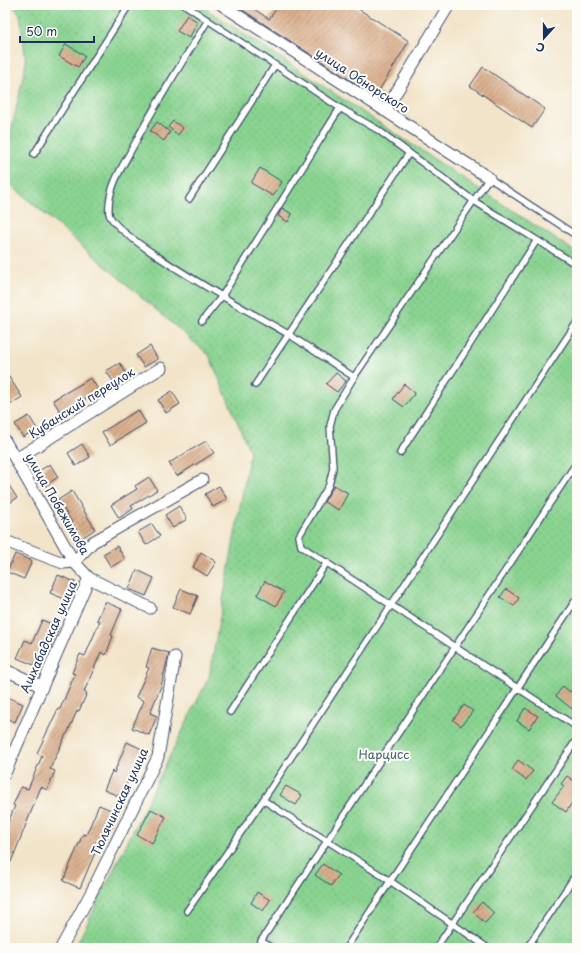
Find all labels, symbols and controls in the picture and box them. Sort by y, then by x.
scale bar [20,18,94,44]
north arrow [524,18,564,58]
text: 50 m [26,22,57,40]
text: С [533,38,547,57]
street label: улица Обнорского [312,43,413,117]
street label: Кубанский переулок [25,362,139,442]
street label: улица Побежимова [21,449,95,558]
street label: Ашхабадская улица [15,577,81,696]
street label: Тюлячинская улица [86,744,152,859]
park label: Нарцисс [358,745,410,763]

